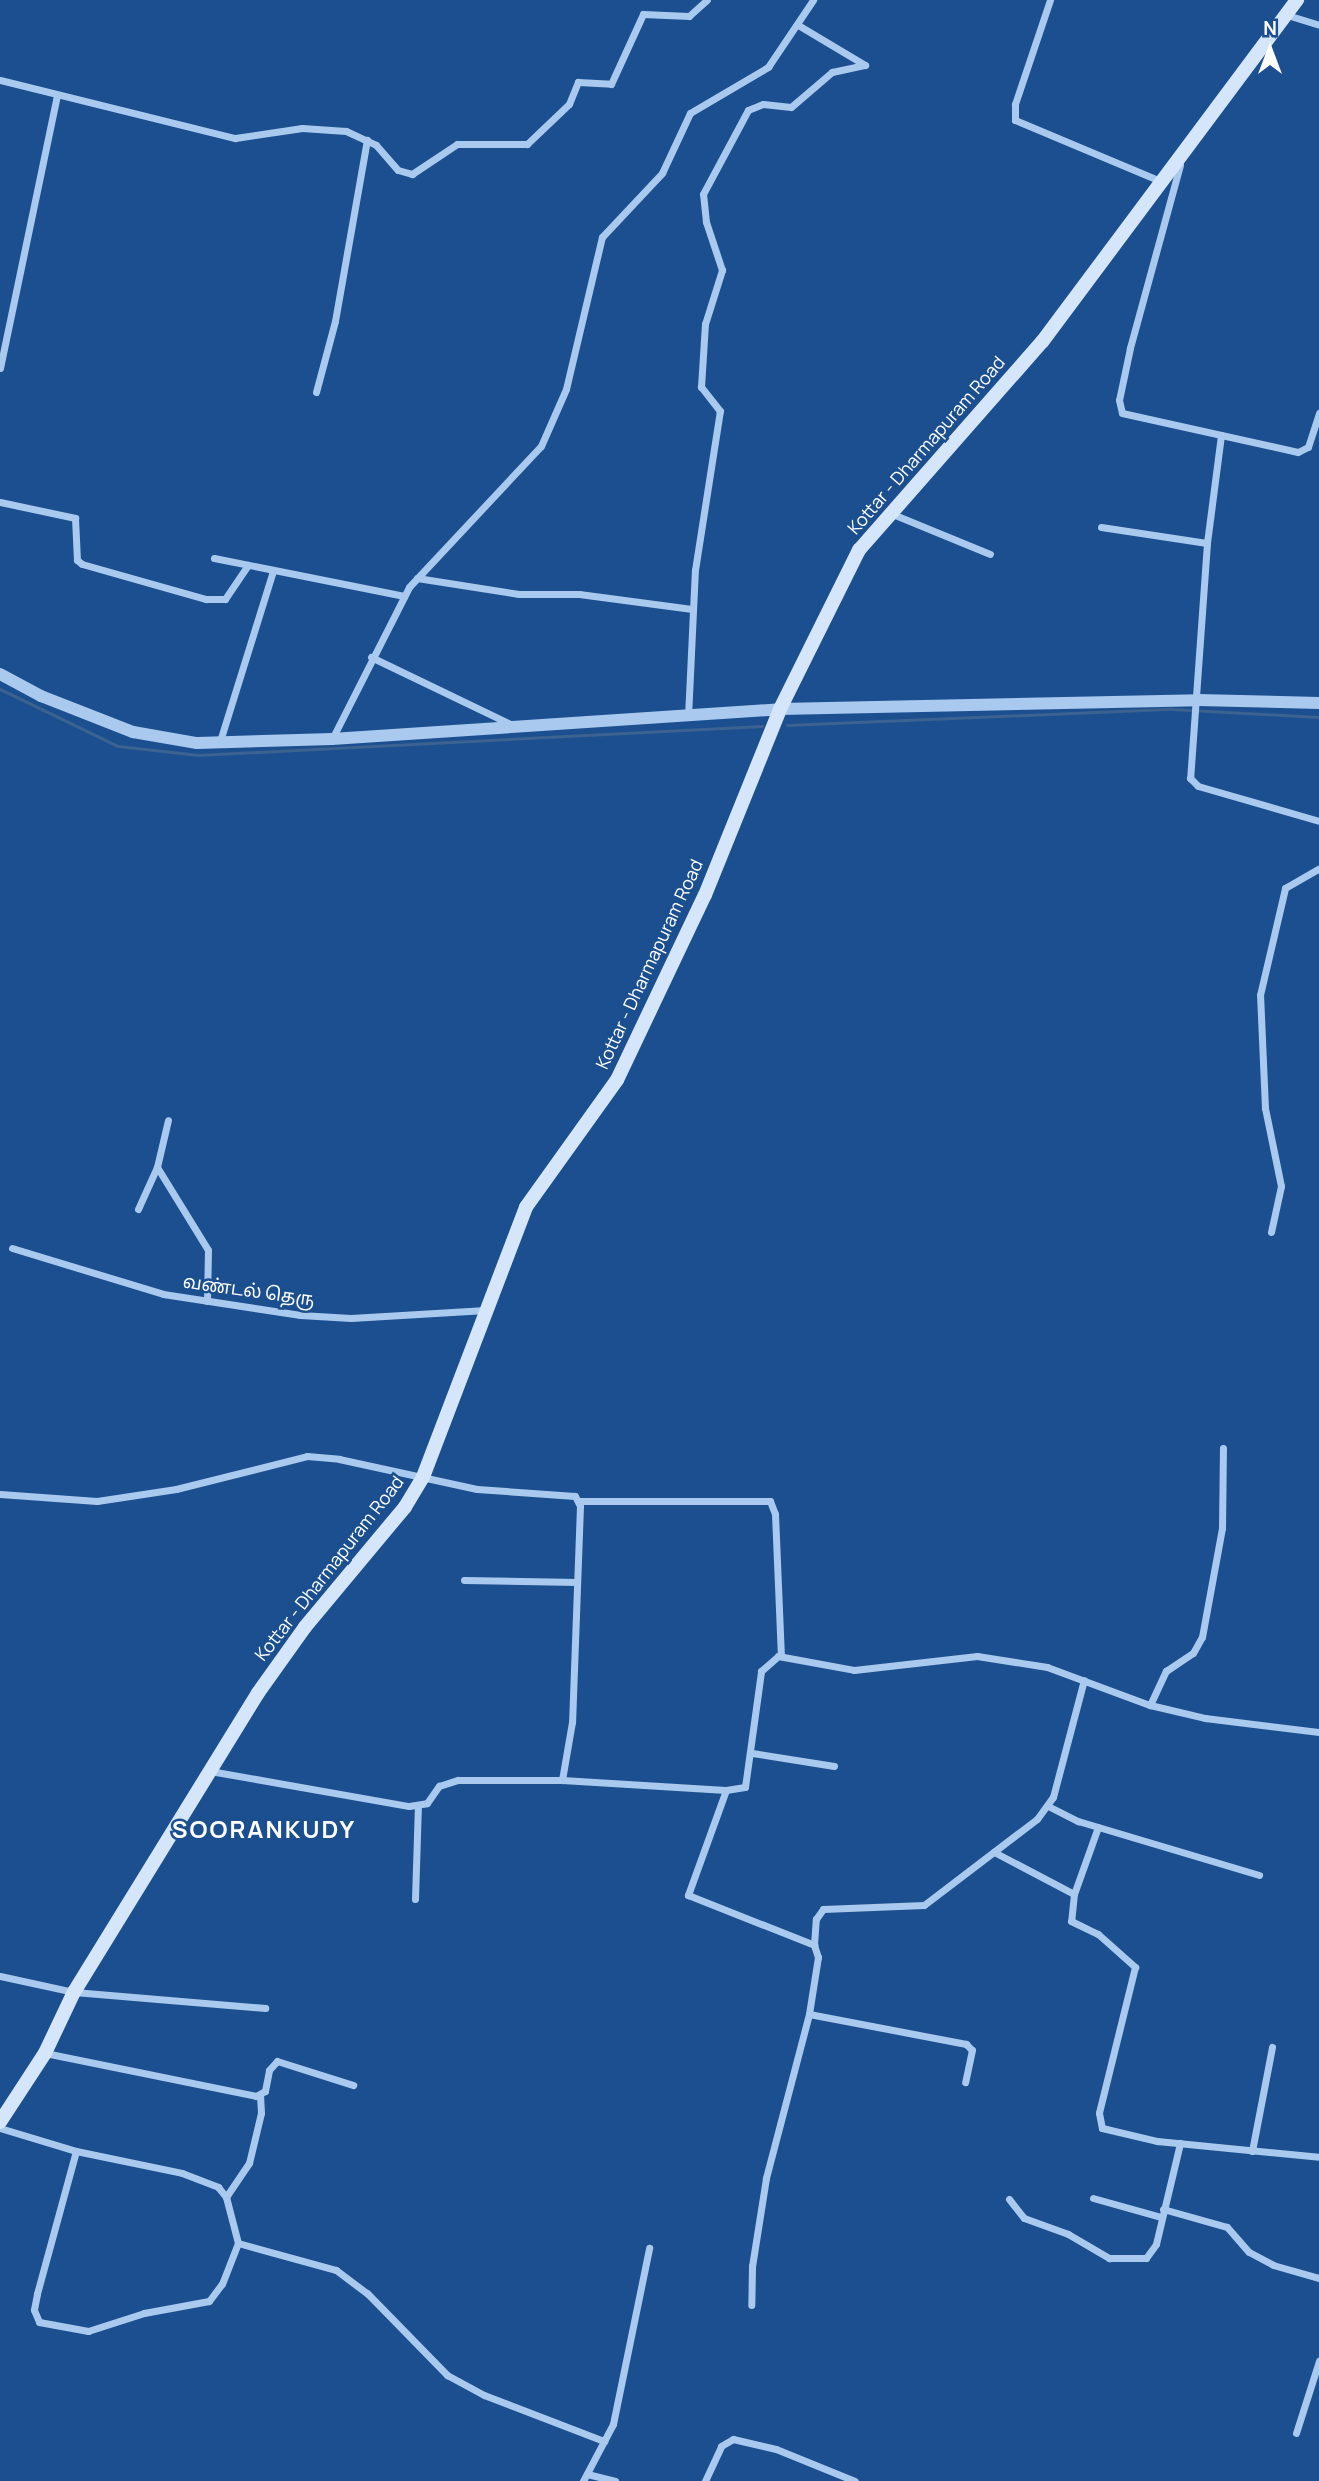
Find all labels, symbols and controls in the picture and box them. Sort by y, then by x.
north arrow [1235,14,1305,84]
text: N [1263,15,1277,41]
street label: Kottar - Dharmapuram Road [843,352,1009,538]
street label: Kottar - Dharmapuram Road [591,856,707,1072]
street label: வண்டல் தெரு [182,1270,316,1310]
street label: Kottar - Dharmapuram Road [250,1471,408,1665]
district label: SOORANKUDY [173,1815,355,1843]

